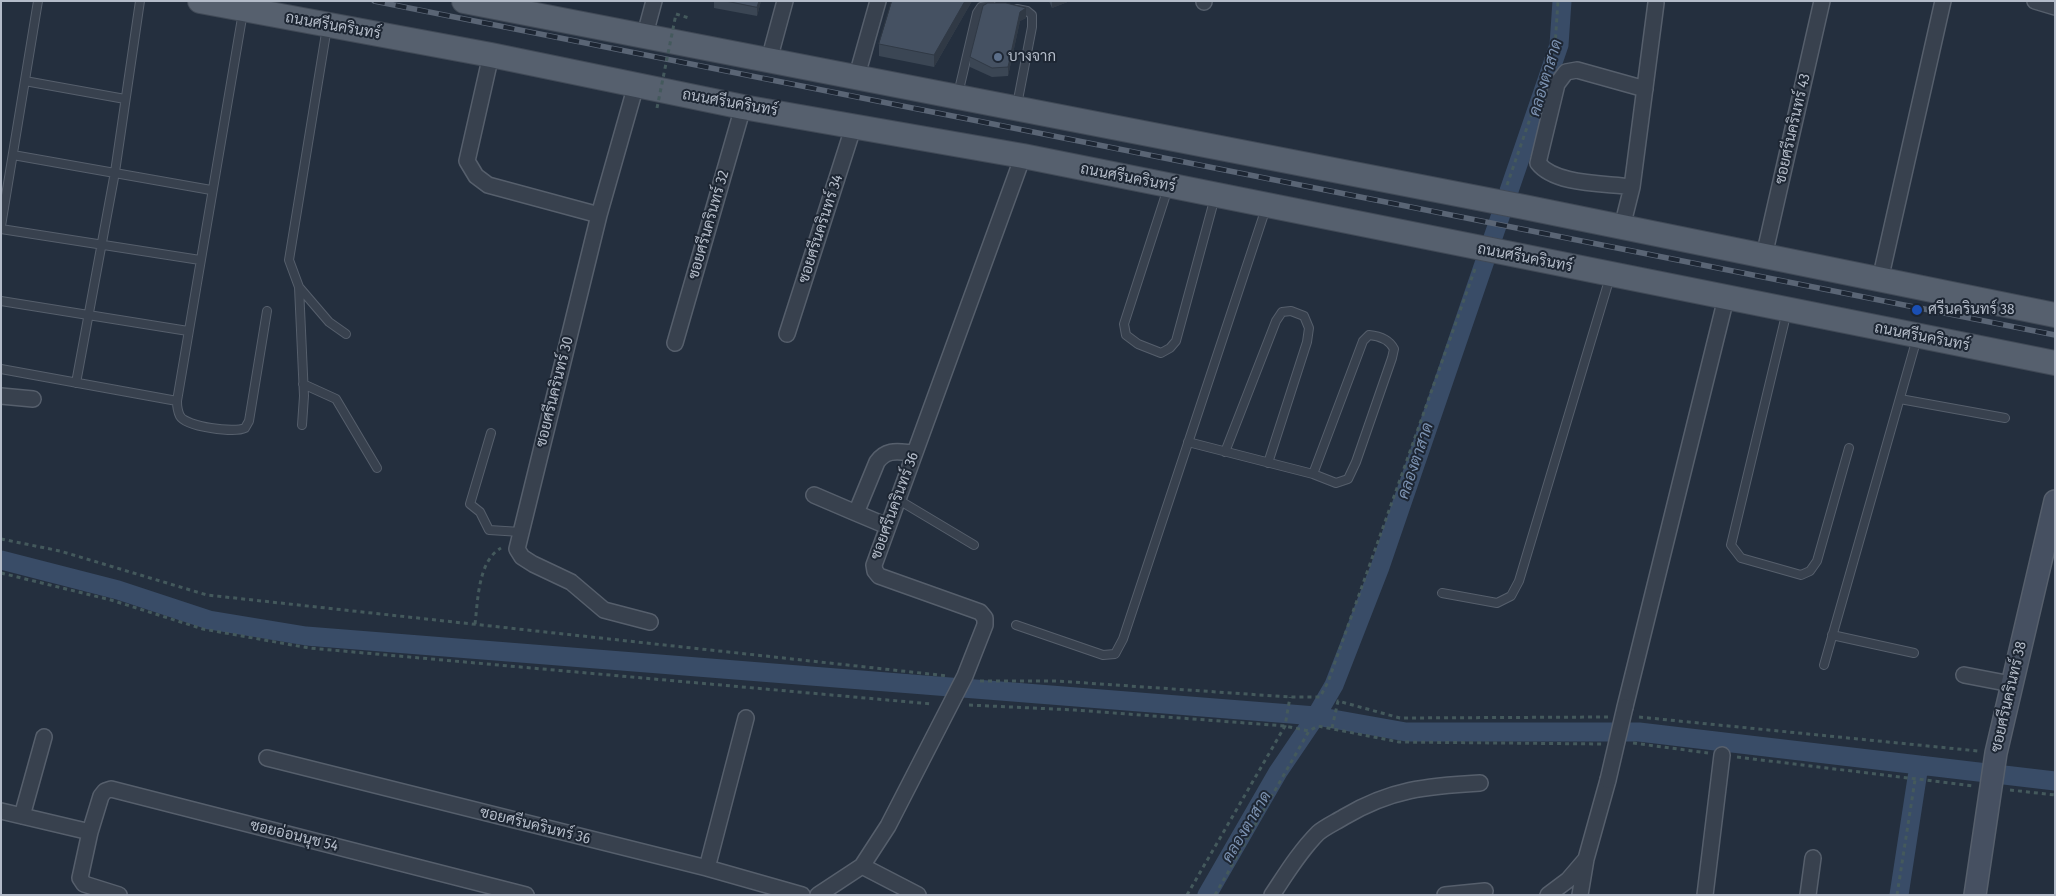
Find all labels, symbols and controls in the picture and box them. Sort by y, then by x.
street label: ถนนศรีนครินทร์ [284,9,382,43]
water label: คลองตาสาด [1525,37,1567,119]
place label: บางจาก [1008,48,1056,66]
marker: บางจาก [992,51,1004,63]
street label: ซอยศรีนครินทร์ 43 [1772,72,1814,186]
street label: ถนนศรีนครินทร์ [681,86,779,120]
street label: ถนนศรีนครินทร์ [1079,160,1177,196]
street label: ซอยศรีนครินทร์ 32 [685,169,733,281]
street label: ซอยศรีนครินทร์ 34 [795,173,847,285]
street label: ถนนศรีนครินทร์ [1476,240,1574,276]
place label: ศรีนครินทร์ 38 [1928,301,2015,319]
marker: ศรีนครินทร์ 38 [1910,303,1924,317]
street label: ถนนศรีนครินทร์ [1873,319,1971,355]
street label: ซอยศรีนครินทร์ 30 [533,335,577,449]
water label: คลองตาสาด [1394,420,1438,502]
street label: ซอยศรีนครินทร์ 36 [867,450,923,562]
street label: ซอยศรีนครินทร์ 38 [1987,640,2031,754]
water label: คลองตาสาด [1218,788,1276,866]
street label: ซอยศรีนครินทร์ 36 [478,804,592,848]
street label: ซอยอ่อนนุช 54 [248,816,340,856]

